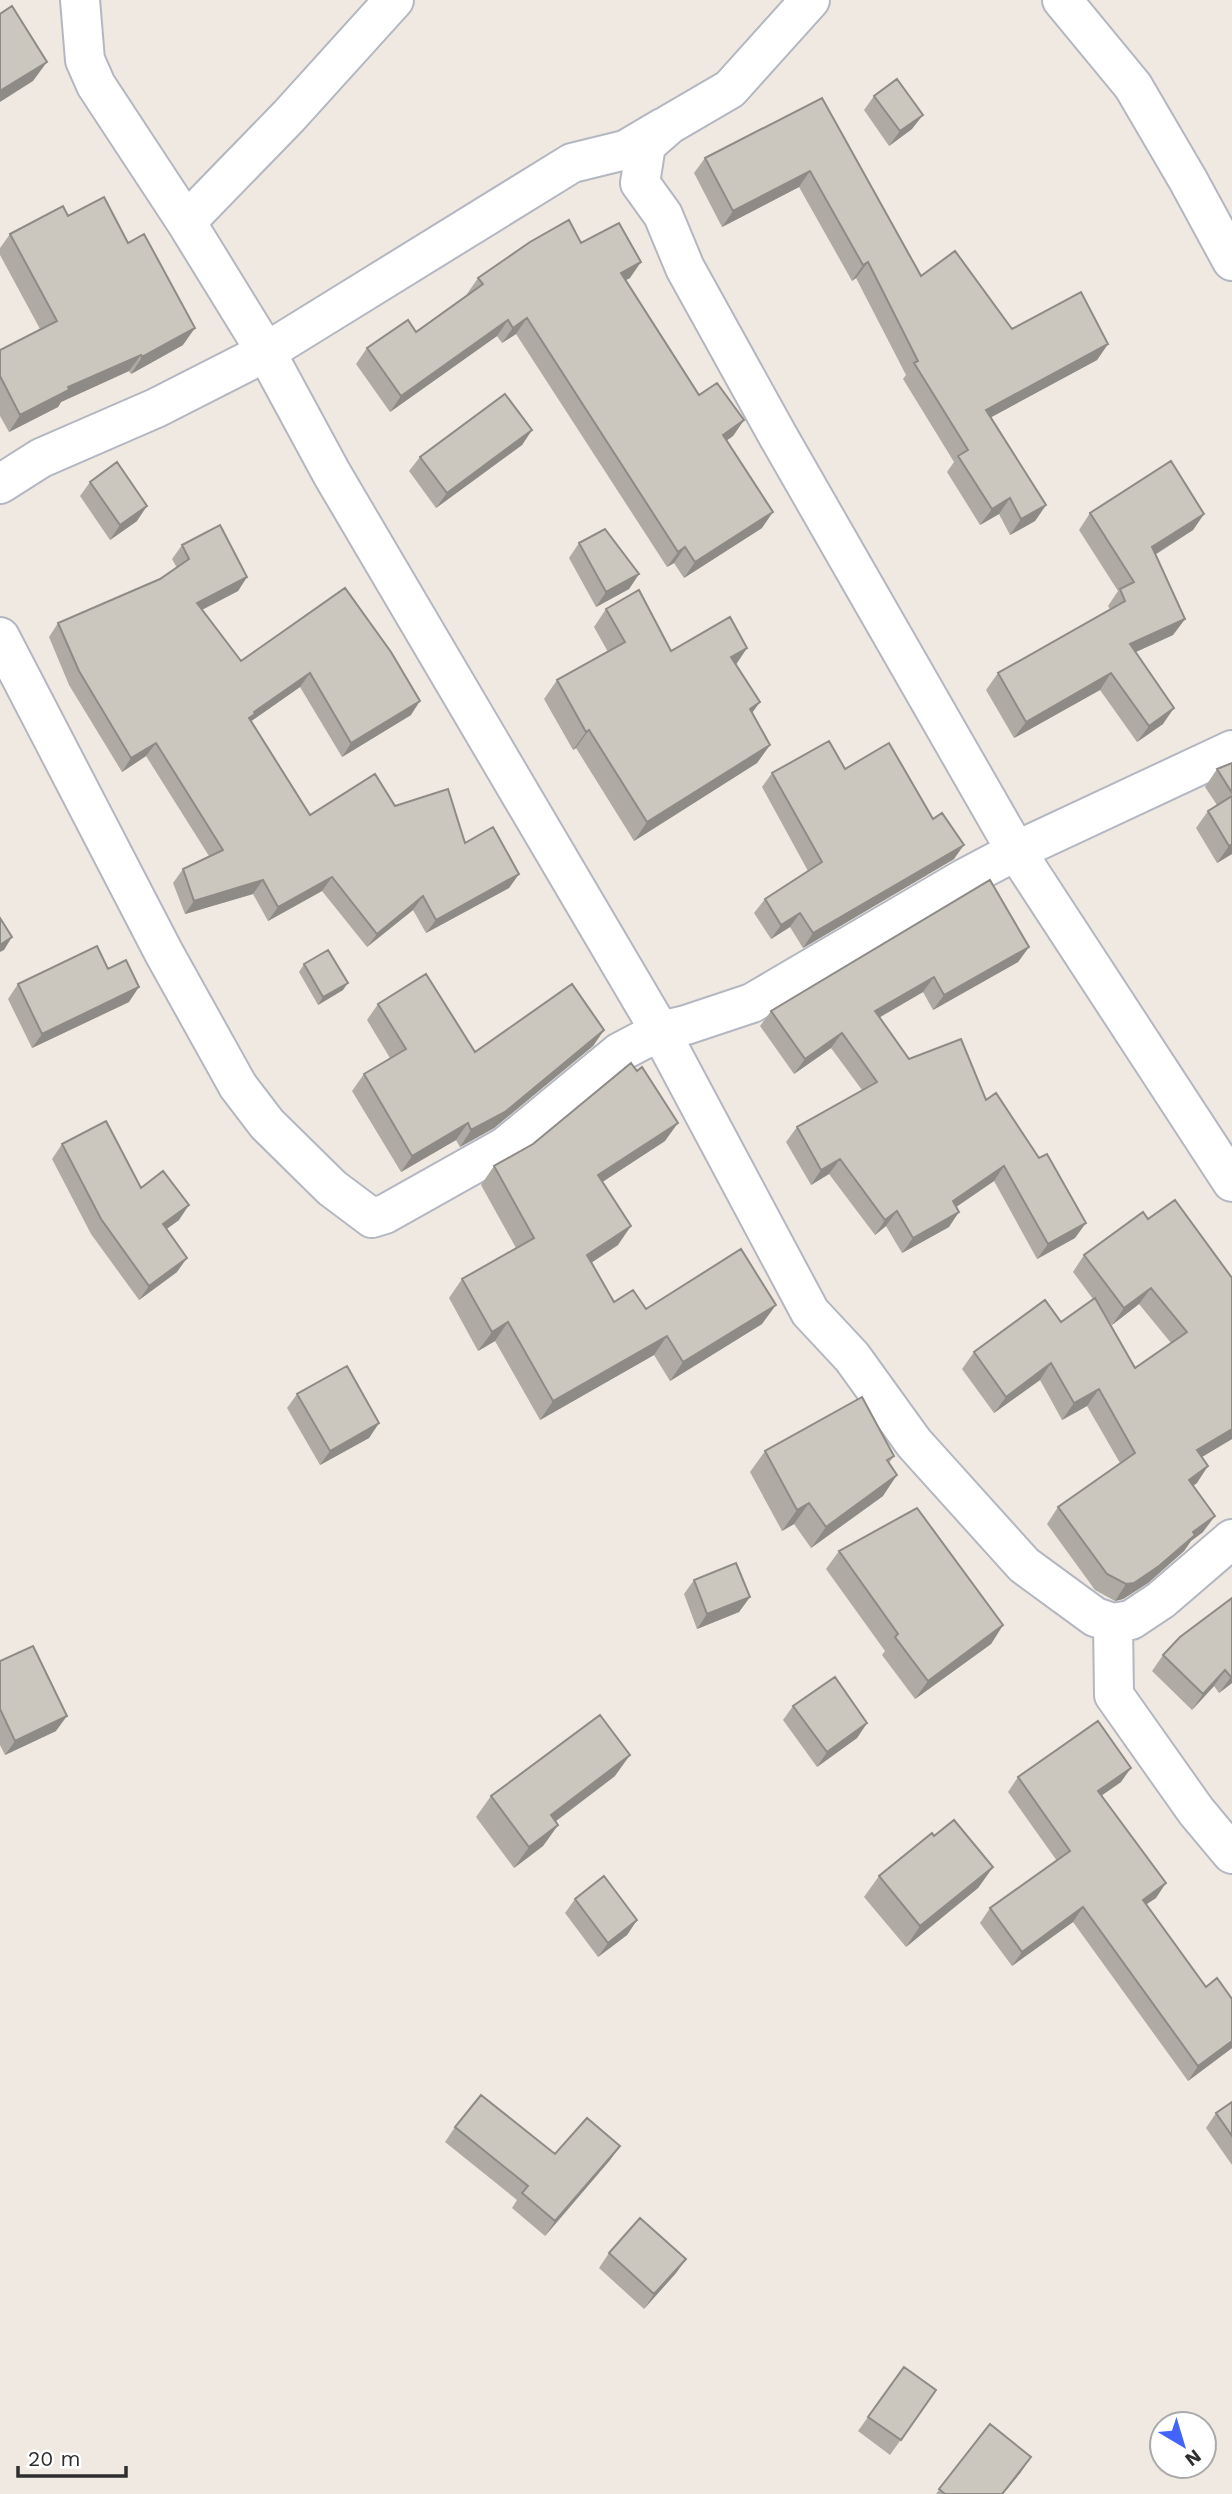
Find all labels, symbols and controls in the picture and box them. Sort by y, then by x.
north arrow [1148,2410,1218,2480]
scale bar [18,2434,126,2478]
text: N [1181,2445,1206,2471]
text: 20 m [28,2446,80,2471]

